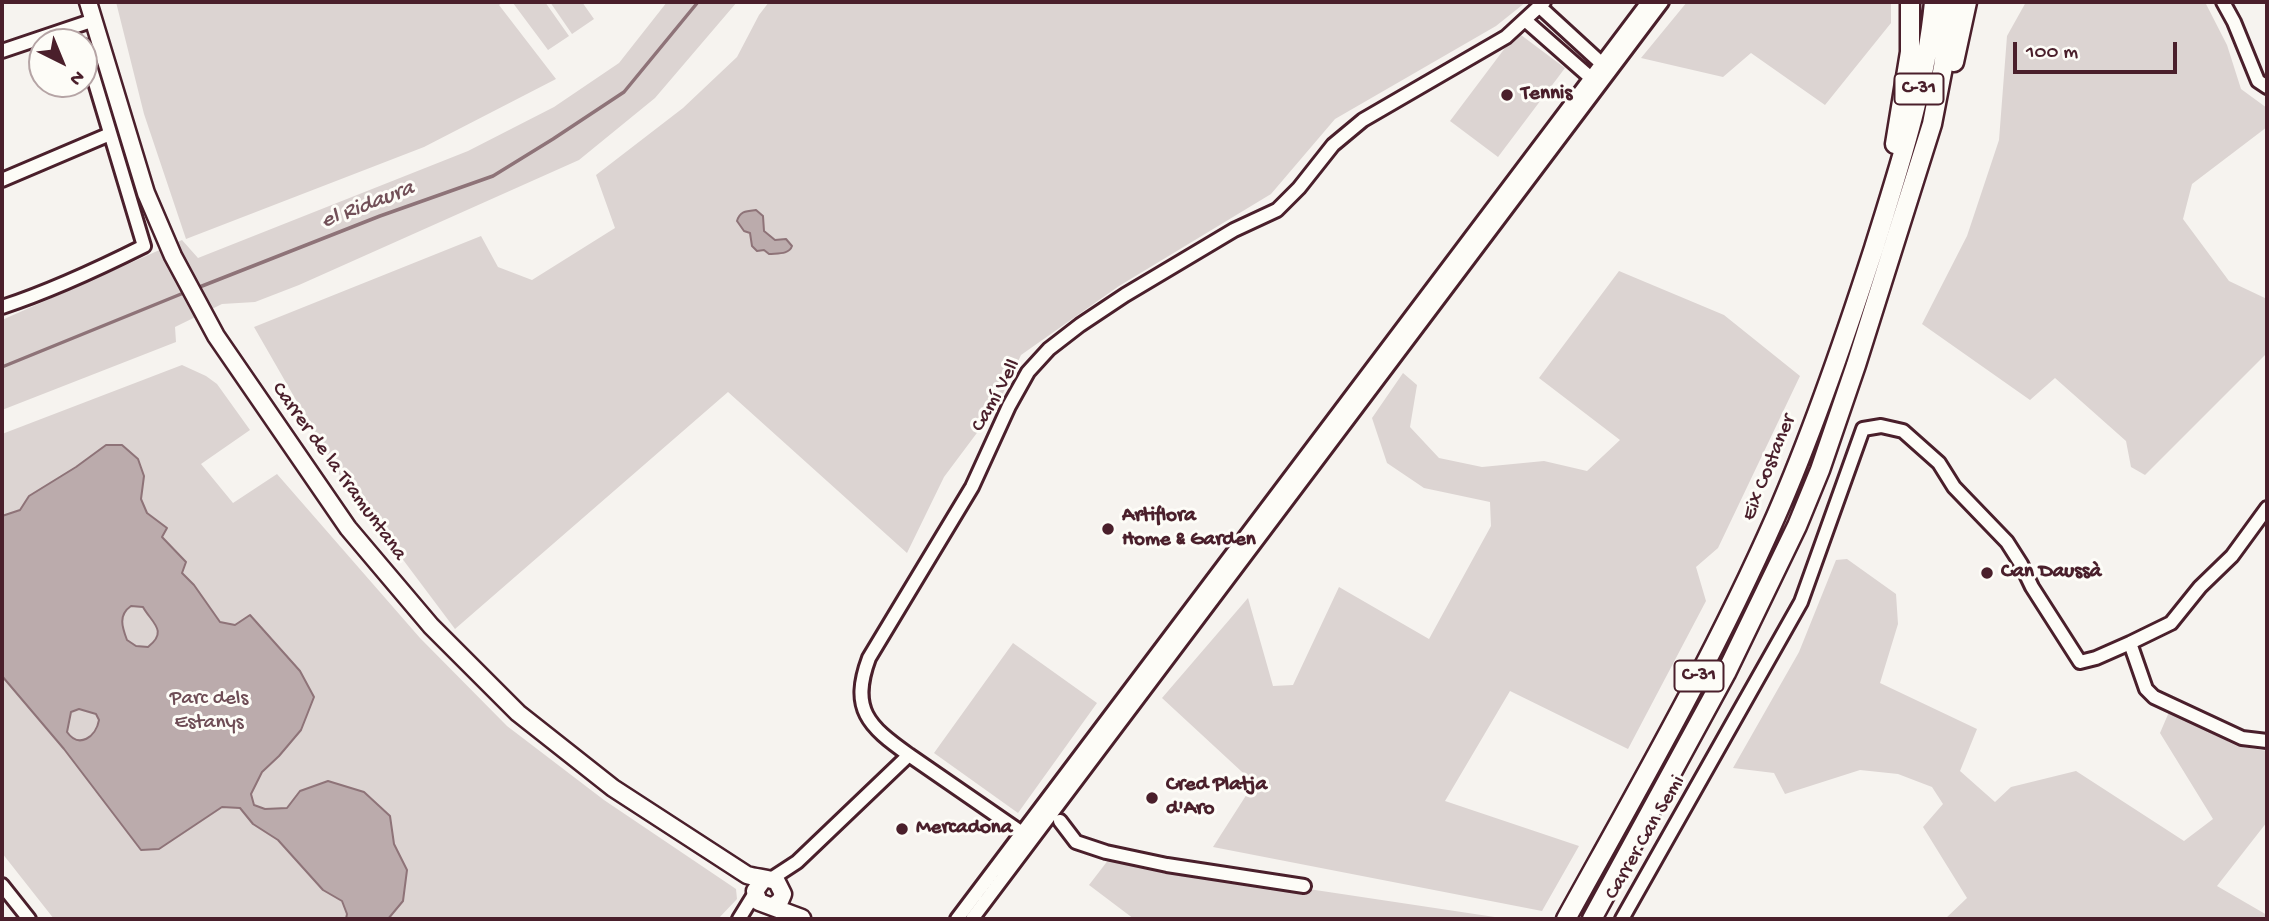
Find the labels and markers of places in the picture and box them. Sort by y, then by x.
place label: Tennis [1521,82,1572,108]
marker: Tennis [1499,87,1515,103]
place label: Artiflora Home & Garden [1122,504,1256,554]
marker: Artiflora Home & Garden [1100,521,1116,537]
place label: Can Daussà [2001,560,2101,586]
marker: Can Daussà [1979,565,1995,581]
place label: Cred Platja d'Aro [1166,773,1267,823]
marker: Cred Platja d'Aro [1144,790,1160,806]
place label: Mercadona [916,816,1012,842]
marker: Mercadona [894,821,910,837]

